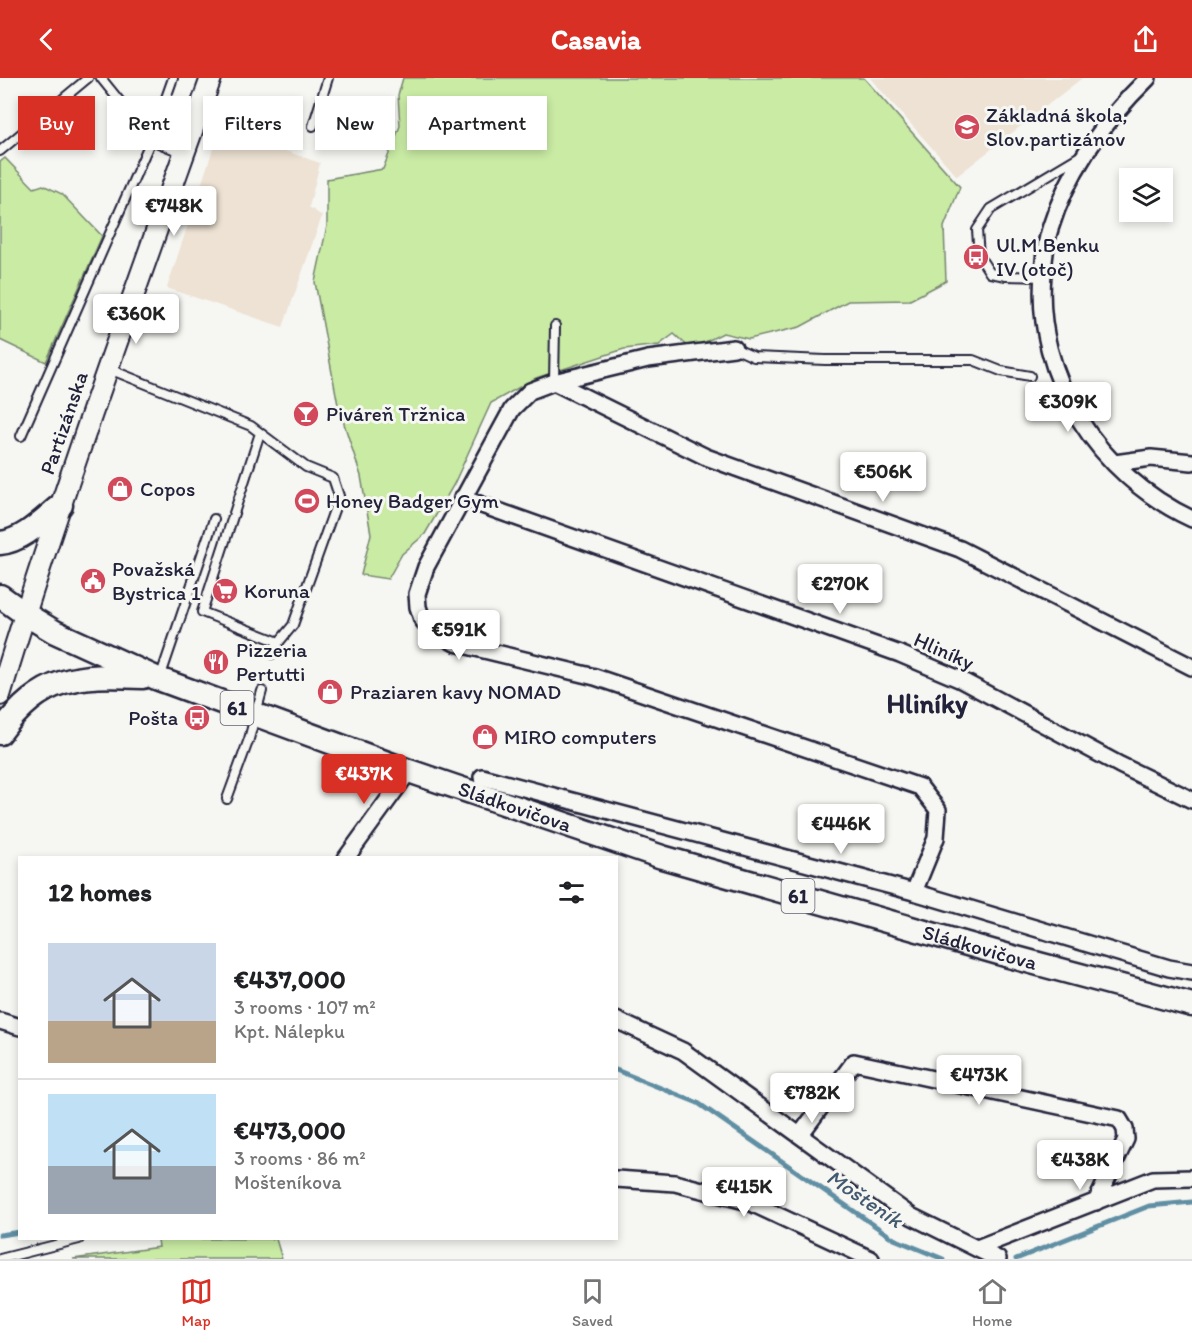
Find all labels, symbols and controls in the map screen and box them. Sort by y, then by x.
icon: back [30,23,63,56]
text: Casavia [551,23,641,56]
icon: share [1129,23,1162,56]
chip: Buy [18,96,95,150]
chip: Rent [107,96,191,150]
chip: Filters [203,96,303,150]
chip: New [315,96,395,150]
chip: Apartment [407,96,547,150]
place label: Základná škola, Slov.partizánov [986,102,1128,151]
school or university icon: Základná škola, Slov.partizánov [952,112,982,142]
map controls [1119,168,1173,222]
button: layers [1119,168,1173,222]
pin: €748K [132,186,216,237]
text: €748K [145,193,203,217]
place label: Ul.M.Benku IV (otoč) [996,232,1100,281]
bus stop icon: Ul.M.Benku IV (otoč) [961,242,991,272]
pin: €360K [94,294,178,345]
text: €360K [107,301,165,325]
street label: Partizánska [34,368,93,478]
pin: €309K [1026,382,1110,433]
text: €309K [1039,389,1097,413]
bar icon: Piváreň Tržnica [291,399,321,429]
place label: Piváreň Tržnica [326,401,465,426]
pin: €506K [841,452,925,503]
text: €506K [854,459,912,483]
shop icon: Copos [105,474,135,504]
place label: Copos [140,476,195,501]
sports icon: Honey Badger Gym [292,486,322,516]
place label: Honey Badger Gym [326,488,499,513]
place label: Považská Bystrica 1 [112,556,201,605]
pin: €270K [798,564,882,615]
public building icon: Považská Bystrica 1 [78,566,108,596]
text: €270K [812,571,868,595]
supermarket icon: Koruna [210,576,240,606]
place label: Koruna [244,578,310,603]
pin: €591K [417,610,501,661]
text: €591K [432,617,486,641]
street label: Hliníky [910,626,978,675]
place label: Pizzeria Pertutti [236,637,307,686]
restaurant icon: Pizzeria Pertutti [201,647,231,677]
shop icon: Praziaren kavy NOMAD [315,677,345,707]
place label: Praziaren kavy NOMAD [350,679,561,704]
district label: Hliníky [886,687,968,720]
road number: 61 [220,691,254,725]
bus stop icon: Pošta [182,703,212,733]
place label: Pošta [128,705,178,730]
shop icon: MIRO computers [470,722,500,752]
place label: MIRO computers [504,724,657,749]
pin: €437K [322,754,406,805]
text: €437K [335,761,393,785]
street label: Sládkovičova [455,776,575,837]
pin: €446K [799,804,883,855]
text: €446K [812,811,870,835]
text: 12 homes [48,876,152,908]
icon: filters [555,876,588,909]
road number: 61 [782,879,814,913]
street label: Sládkovičova [920,919,1040,975]
text: €437,000 [234,963,346,995]
icon: home [96,967,168,1039]
text: 3 rooms · 107 m² [234,995,376,1019]
text: Kpt. Nálepku [234,1019,345,1043]
pin: €473K [937,1055,1021,1106]
text: €473K [950,1062,1008,1086]
pin: €782K [770,1073,854,1124]
text: €782K [784,1080,840,1104]
text: €473,000 [234,1114,346,1146]
icon: home [96,1118,168,1190]
pin: €438K [1038,1140,1122,1191]
text: 3 rooms · 86 m² [234,1146,366,1170]
text: €438K [1051,1147,1109,1171]
water label: Mošteník [822,1163,909,1235]
pin: €415K [702,1167,786,1218]
text: Mošteníkova [234,1170,342,1194]
text: €415K [716,1174,772,1198]
tab: Map [180,1275,213,1330]
tab: Saved [572,1275,613,1330]
tab: Home [972,1275,1012,1330]

